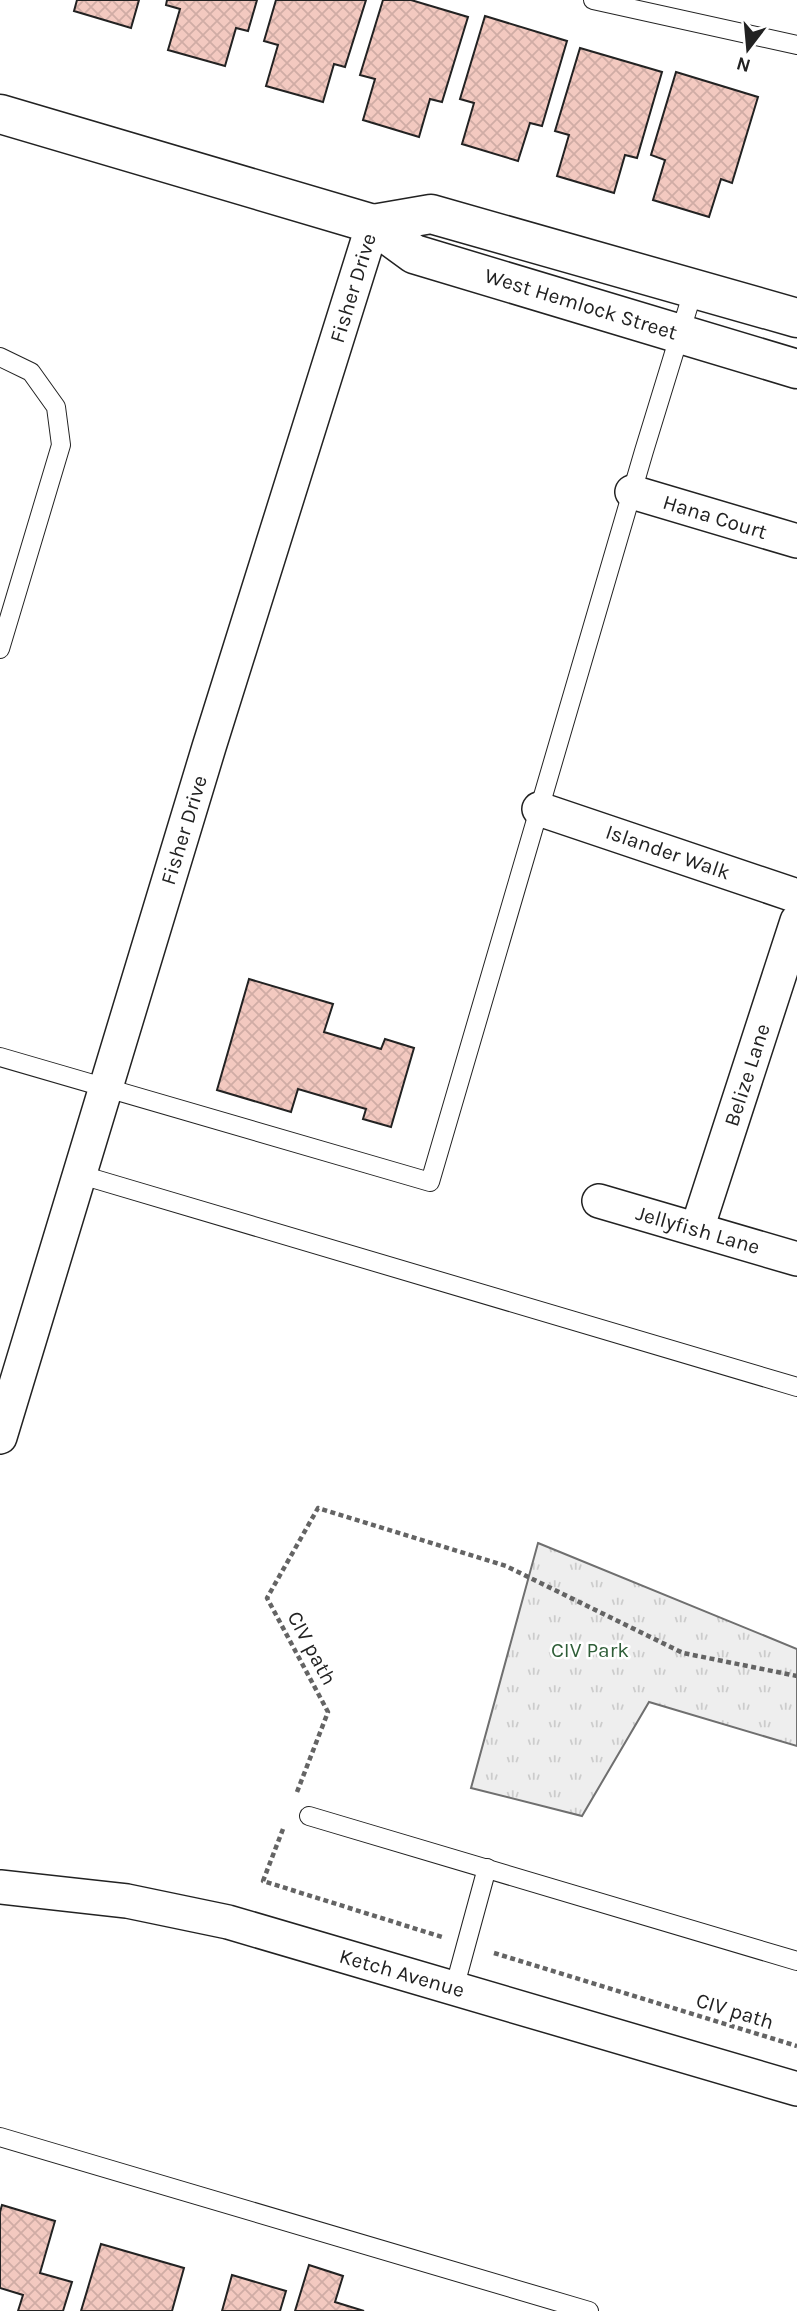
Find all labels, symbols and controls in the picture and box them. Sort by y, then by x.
north arrow [713,14,783,84]
text: N [734,52,753,77]
street label: Fisher Drive [325,230,381,346]
street label: West Hemlock Street [482,263,680,345]
street label: Hana Court [660,490,770,544]
street label: Fisher Drive [156,772,212,888]
street label: Islander Walk [603,819,734,885]
street label: Belize Lane [719,1021,775,1129]
street label: Jellyfish Lane [633,1201,763,1259]
street label: CIV path [283,1607,341,1689]
park label: CIV Park [551,1638,629,1662]
street label: Ketch Avenue [337,1944,467,2002]
street label: CIV path [693,1988,777,2034]

